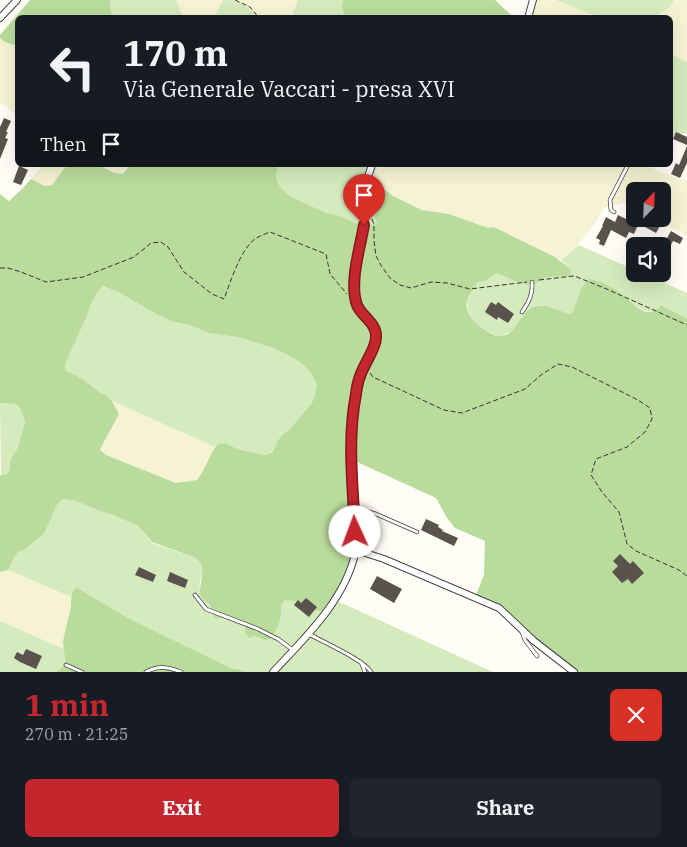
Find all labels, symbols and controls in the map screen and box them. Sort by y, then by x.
text: 170 m [123,30,228,76]
icon: left [40,35,105,100]
text: Via Generale Vaccari - presa XVI [123,74,455,103]
icon: arrive [97,130,125,158]
text: Then [40,132,87,156]
pin [343,174,385,225]
icon: arrive [350,181,378,209]
north arrow [626,182,671,228]
map controls [626,182,671,282]
button: sound [626,237,671,282]
position arrow [328,505,380,557]
text: 1 min [25,685,109,724]
button: close [610,689,662,741]
text: 270 m · 21:25 [25,724,128,744]
button: Exit [25,779,339,837]
button: Share [349,779,662,837]

